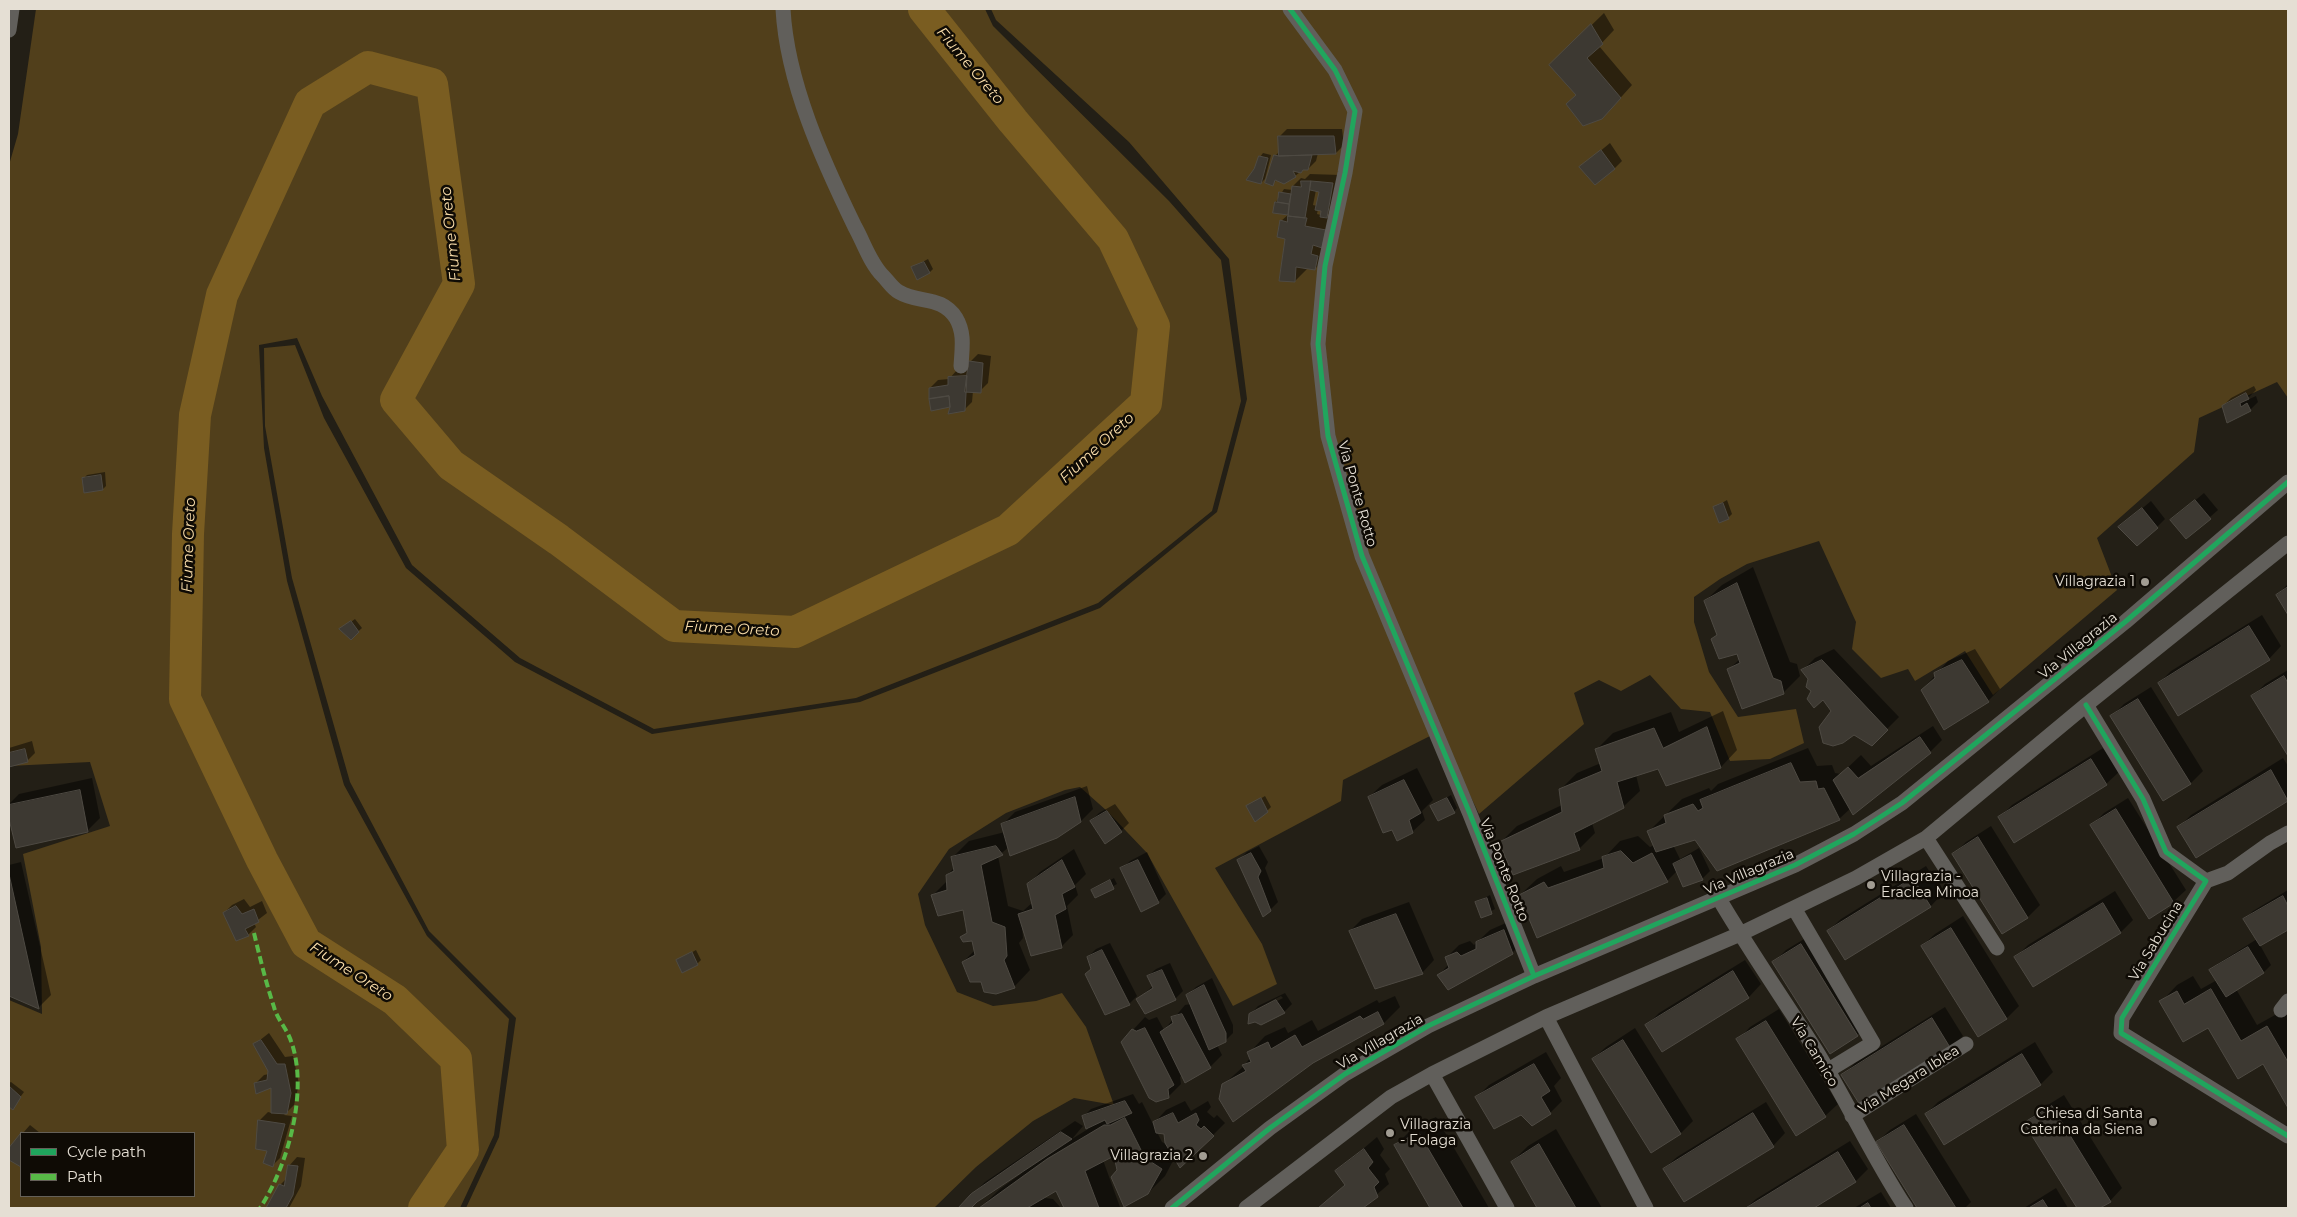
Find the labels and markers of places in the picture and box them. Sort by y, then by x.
place label: Villagrazia 1 [2055,574,2135,590]
marker: Villagrazia 1 [2139,576,2151,588]
place label: Villagrazia - Eraclea Minoa [1881,869,1979,902]
marker: Villagrazia - Eraclea Minoa [1865,879,1877,891]
place label: Chiesa di Santa Caterina da Siena [2020,1106,2143,1138]
marker: Chiesa di Santa Caterina da Siena [2147,1116,2159,1128]
place label: Villagrazia - Folaga [1400,1117,1471,1150]
marker: Villagrazia - Folaga [1384,1127,1396,1139]
place label: Villagrazia 2 [1110,1148,1193,1164]
marker: Villagrazia 2 [1197,1150,1209,1162]

